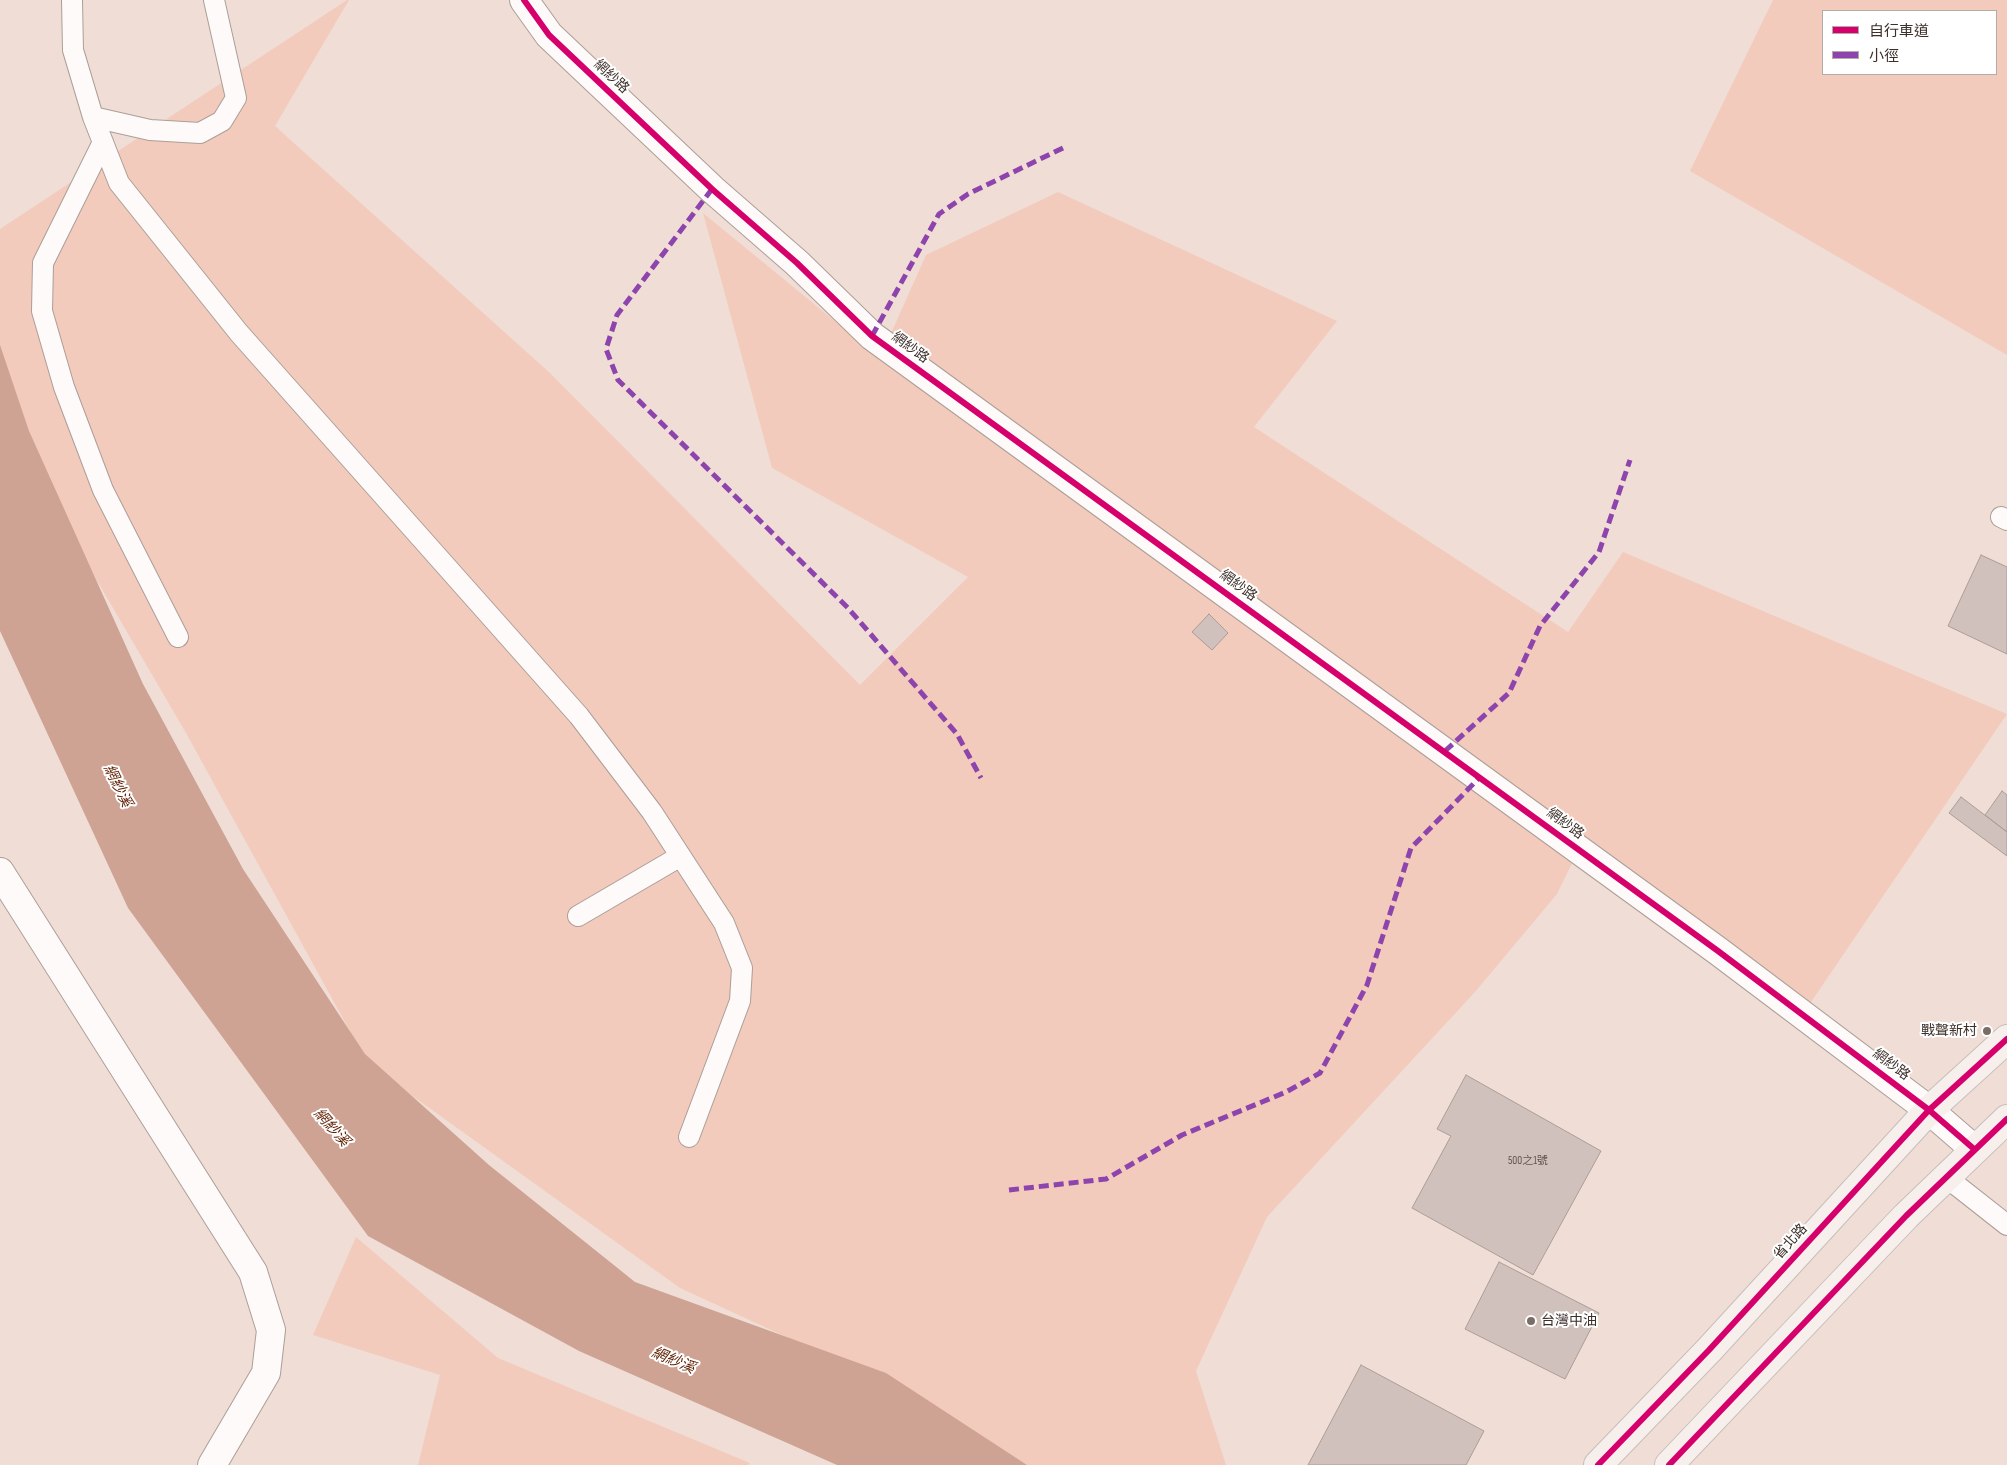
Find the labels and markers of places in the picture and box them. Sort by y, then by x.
place label: 戰聲新村 [1921,1023,1977,1039]
marker: 戰聲新村 [1981,1025,1993,1037]
place label: 台灣中油 [1541,1313,1597,1329]
marker: 台灣中油 [1525,1315,1537,1327]

